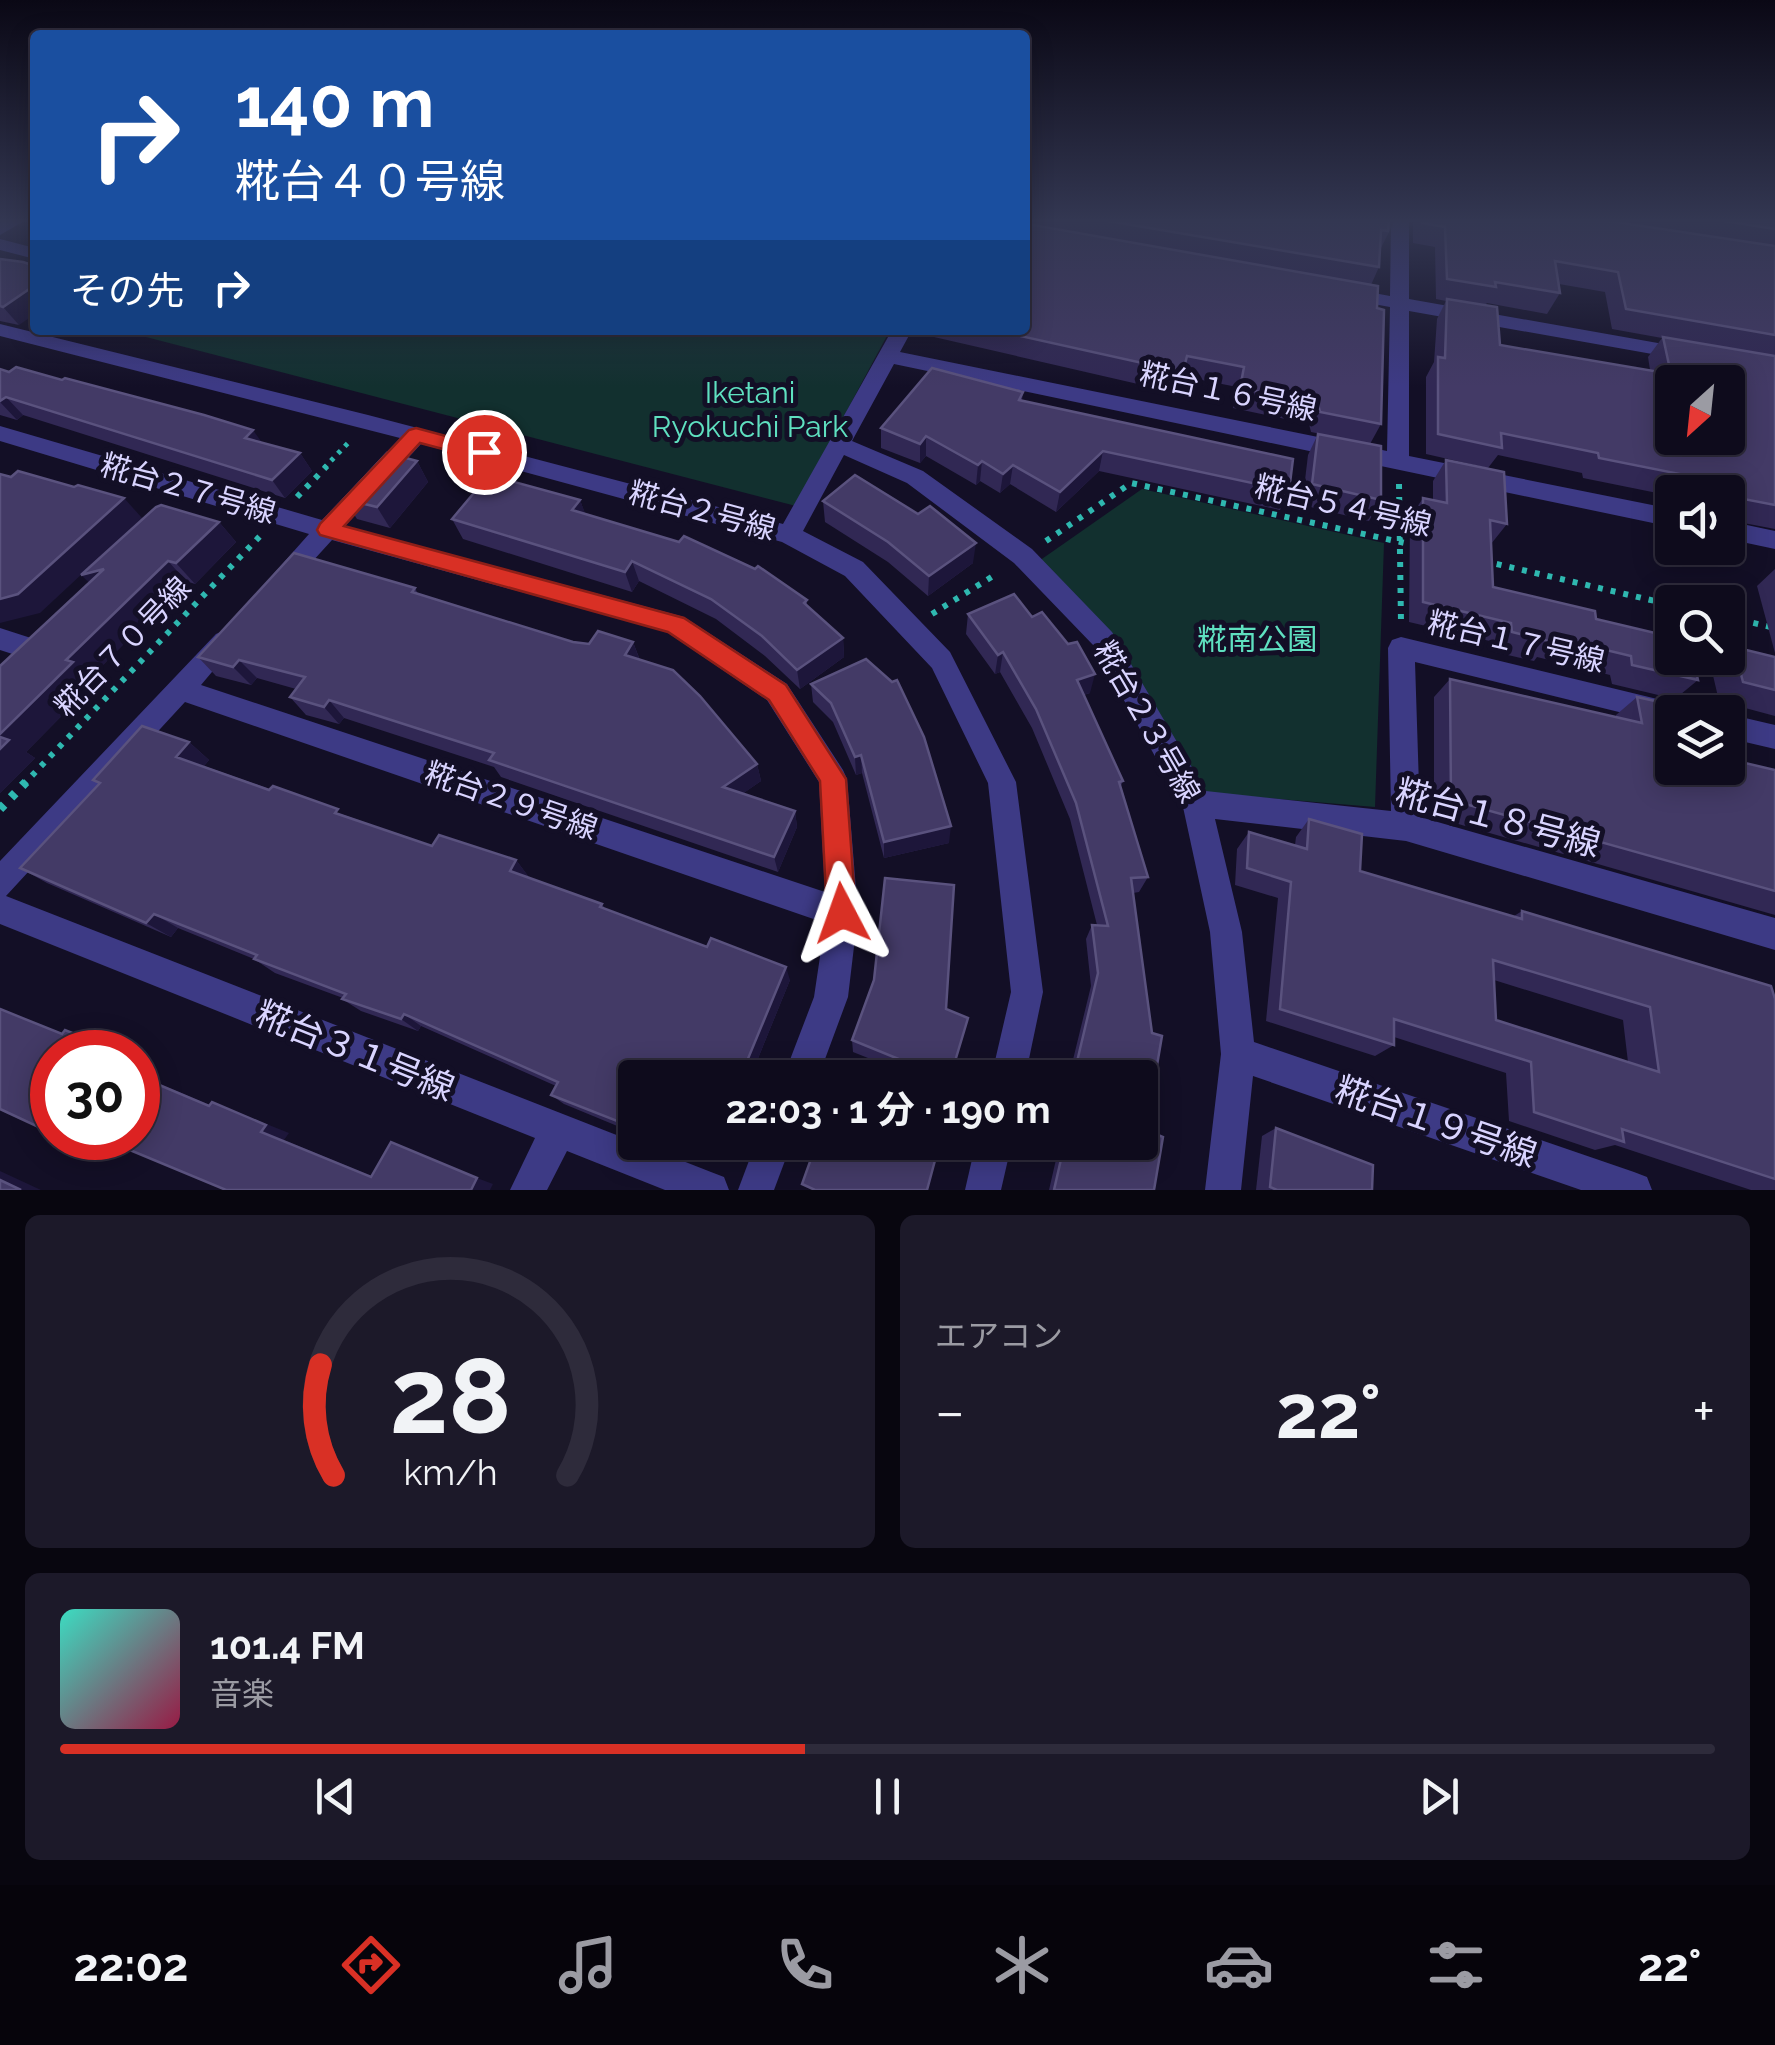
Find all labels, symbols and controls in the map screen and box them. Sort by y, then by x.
text: 140 m [235,61,435,143]
icon: right [70,70,200,200]
text: 糀台４０号線 [235,155,505,208]
icon: right [204,260,259,315]
text: その先 [70,268,184,313]
street label: 糀台１６号線 [1136,356,1320,427]
north arrow [1655,365,1745,455]
map controls [1655,365,1745,785]
park label: Iketani Ryokuchi Park [652,375,848,444]
pin [442,410,527,495]
icon: arrive [457,425,512,480]
street label: 糀台２７号線 [97,447,279,530]
street label: 糀台５４号線 [1251,468,1435,543]
street label: 糀台２号線 [625,474,779,547]
button: sound [1655,475,1745,565]
street label: 糀台７０号線 [48,570,198,724]
button: search [1655,585,1745,675]
street label: 糀台１７号線 [1424,604,1608,679]
park label: 糀南公園 [1197,622,1317,657]
street label: 糀台２３号線 [1087,635,1208,808]
button: layers [1655,695,1745,785]
street label: 糀台２９号線 [420,755,602,846]
street label: 糀台１８号線 [1391,771,1605,864]
position arrow [790,861,894,965]
street label: 糀台３１号線 [250,992,460,1109]
speed limit sign: 30 [30,1030,160,1160]
street label: 糀台１９号線 [1330,1068,1542,1175]
text: 22:03 · 1 分 · 190 m [725,1087,1051,1132]
text: エアコン [935,1317,1063,1354]
text: 28 [389,1335,511,1457]
text: 22° [1276,1367,1381,1456]
text: − [935,1379,965,1444]
text: + [1692,1379,1715,1444]
text: km/h [403,1451,497,1493]
text: 101.4 FM [210,1623,365,1668]
text: 音楽 [210,1675,274,1712]
icon: previous [308,1769,363,1824]
icon: pause [860,1769,915,1824]
icon: next [1412,1769,1467,1824]
icon: directions [336,1930,406,2000]
icon: music [553,1930,623,2000]
icon: phone [770,1930,840,2000]
icon: climate [987,1930,1057,2000]
icon: car [1204,1930,1274,2000]
icon: filters [1421,1930,1491,2000]
text: 22:02 [74,1939,188,1992]
text: 22° [1638,1939,1701,1992]

